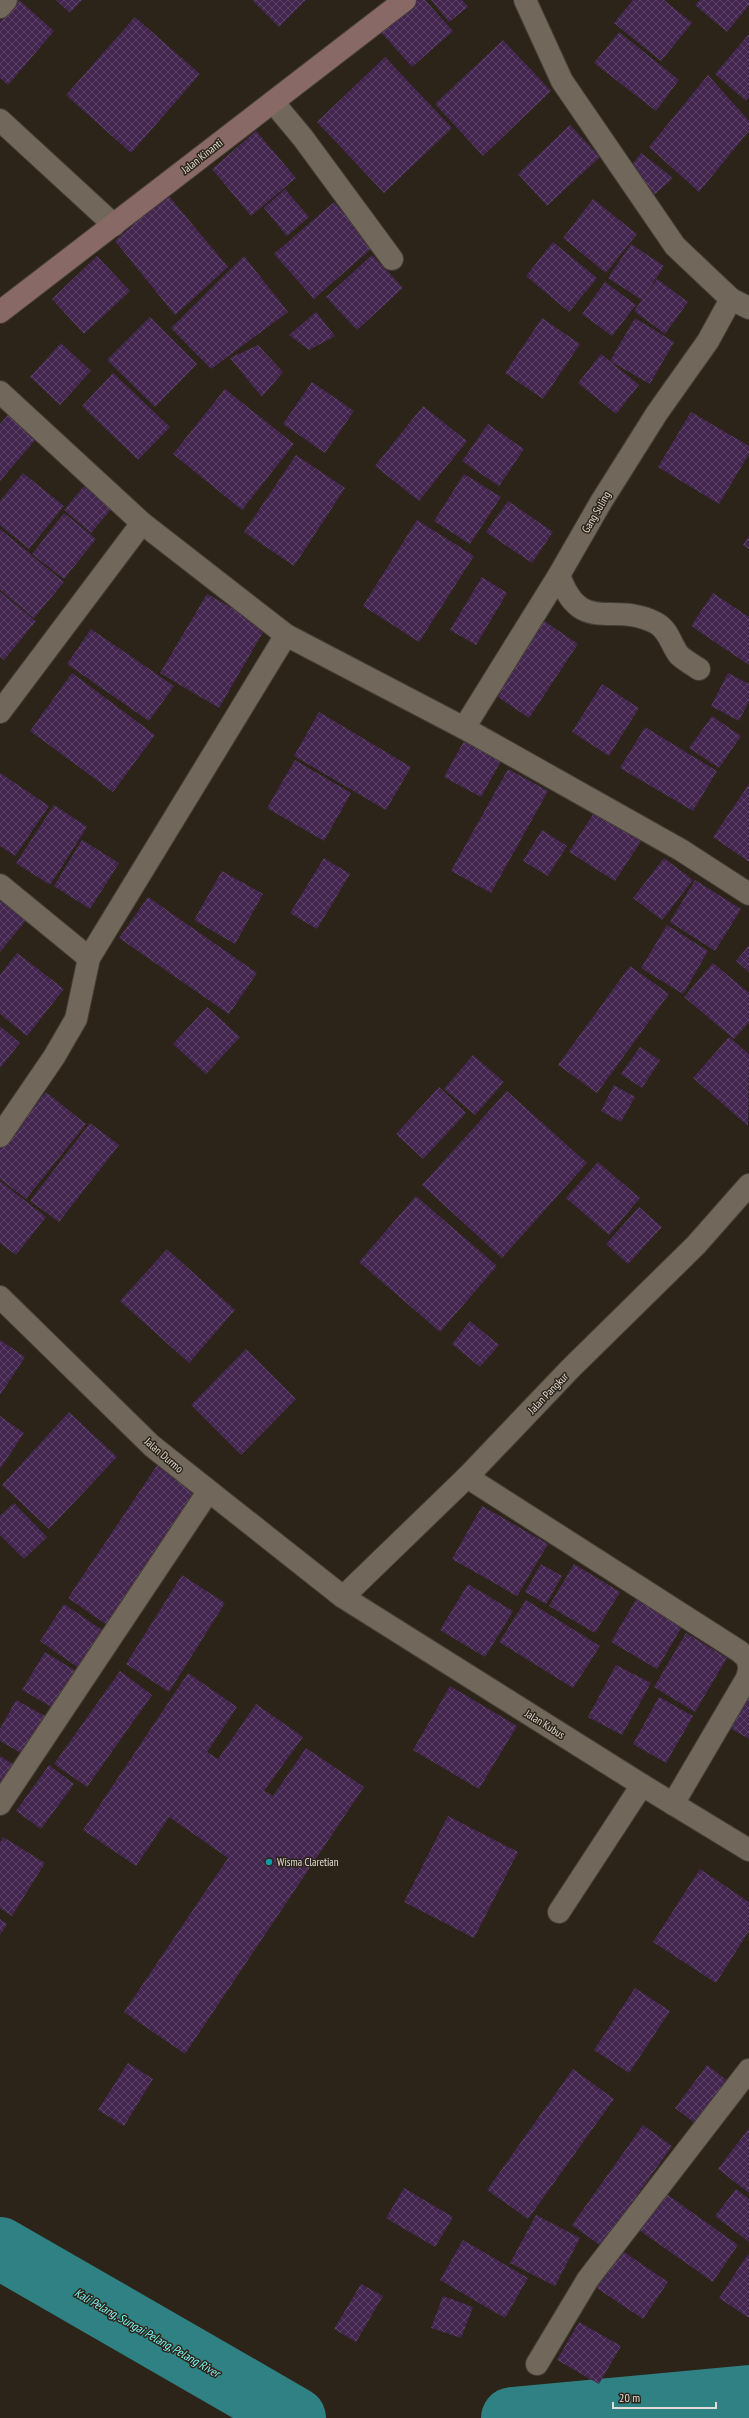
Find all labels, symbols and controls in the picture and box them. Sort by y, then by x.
street label: Jalan Kinanti [178,136,225,177]
street label: Gang Suling [579,488,614,535]
street label: Jalan Pangkur [524,1369,571,1417]
street label: Jalan Durmo [141,1434,186,1476]
street label: Jalan Kubus [522,1706,568,1742]
place label: Wisma Claretian [277,1855,339,1869]
marker: Wisma Claretian [264,1857,274,1867]
water label: Kali Pelang, Sungai Pelang, Pelang River [72,2285,224,2381]
scale bar [613,2384,716,2410]
text: 20 m [619,2390,640,2405]

